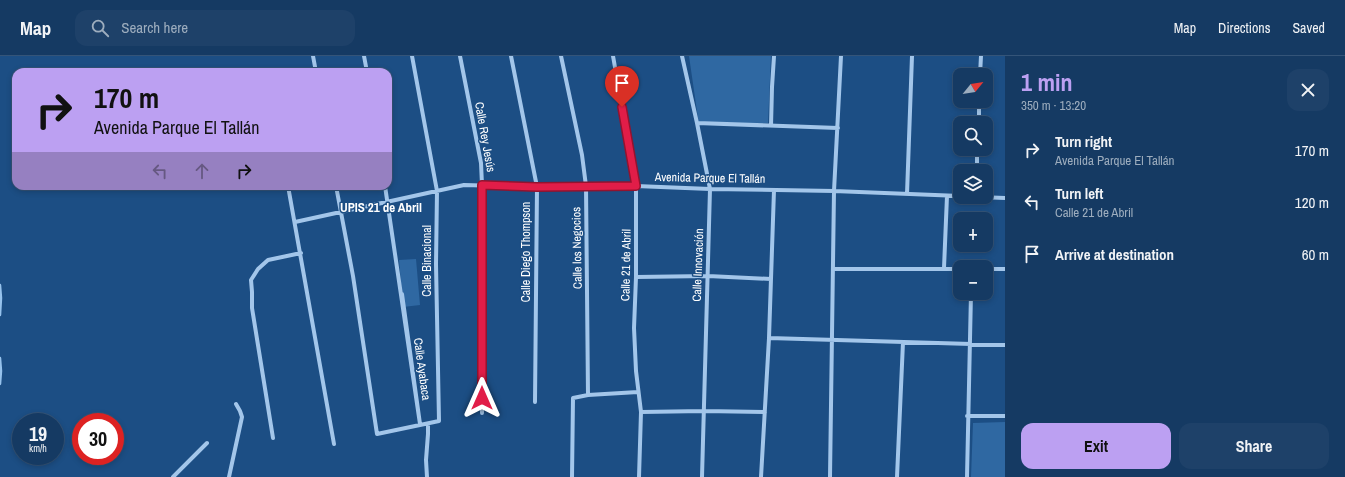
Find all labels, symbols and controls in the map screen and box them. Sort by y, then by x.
search box [75,10,355,46]
text: Map [20,15,51,41]
icon: search [89,17,111,39]
text: Search here [121,17,188,38]
text: Map [1174,19,1196,37]
text: Directions [1218,19,1270,37]
text: Saved [1292,19,1325,37]
pin [605,66,639,107]
text: 1 min [1021,66,1072,98]
north arrow [953,68,993,108]
map controls [953,68,993,300]
button: close [1287,69,1329,111]
icon: arrive [611,72,633,94]
text: 170 m [94,79,159,117]
icon: right [28,84,80,136]
text: 350 m · 13:20 [1021,97,1086,114]
street label: Calle Rey Jesús [471,101,499,173]
text: Avenida Parque El Tallán [94,115,260,140]
button: search [953,116,993,156]
text: Turn right [1055,131,1112,152]
icon: right [1021,139,1043,161]
text: 170 m [1295,140,1329,161]
text: Avenida Parque El Tallán [1055,152,1175,169]
icon: left [149,160,171,182]
icon: ahead [191,160,213,182]
icon: right [233,160,255,182]
button: layers [953,164,993,204]
street label: Avenida Parque El Tallán [654,169,765,187]
text: Turn left [1055,183,1103,204]
icon: left [1021,191,1043,213]
text: 120 m [1295,192,1329,213]
district label: UPIS 21 de Abril [340,199,422,216]
street label: Calle Diego Thompson [518,202,534,302]
text: Calle 21 de Abril [1055,204,1133,221]
street label: Calle los Negocios [568,207,586,289]
button: + [953,212,993,252]
street label: Calle Binacional [419,225,435,297]
street label: Calle Innovación [689,228,707,302]
street label: Calle 21 de Abril [617,229,635,301]
icon: arrive [1021,243,1043,265]
text: Arrive at destination [1055,244,1174,265]
text: 60 m [1302,244,1329,265]
button: − [953,260,993,300]
street label: Calle Ayabaca [410,337,434,402]
position arrow [461,377,503,419]
speed limit sign: 30 [72,413,124,465]
text: 19 [29,420,47,447]
button: Exit [1021,423,1171,469]
button: Share [1179,423,1329,469]
text: km/h [29,442,47,455]

